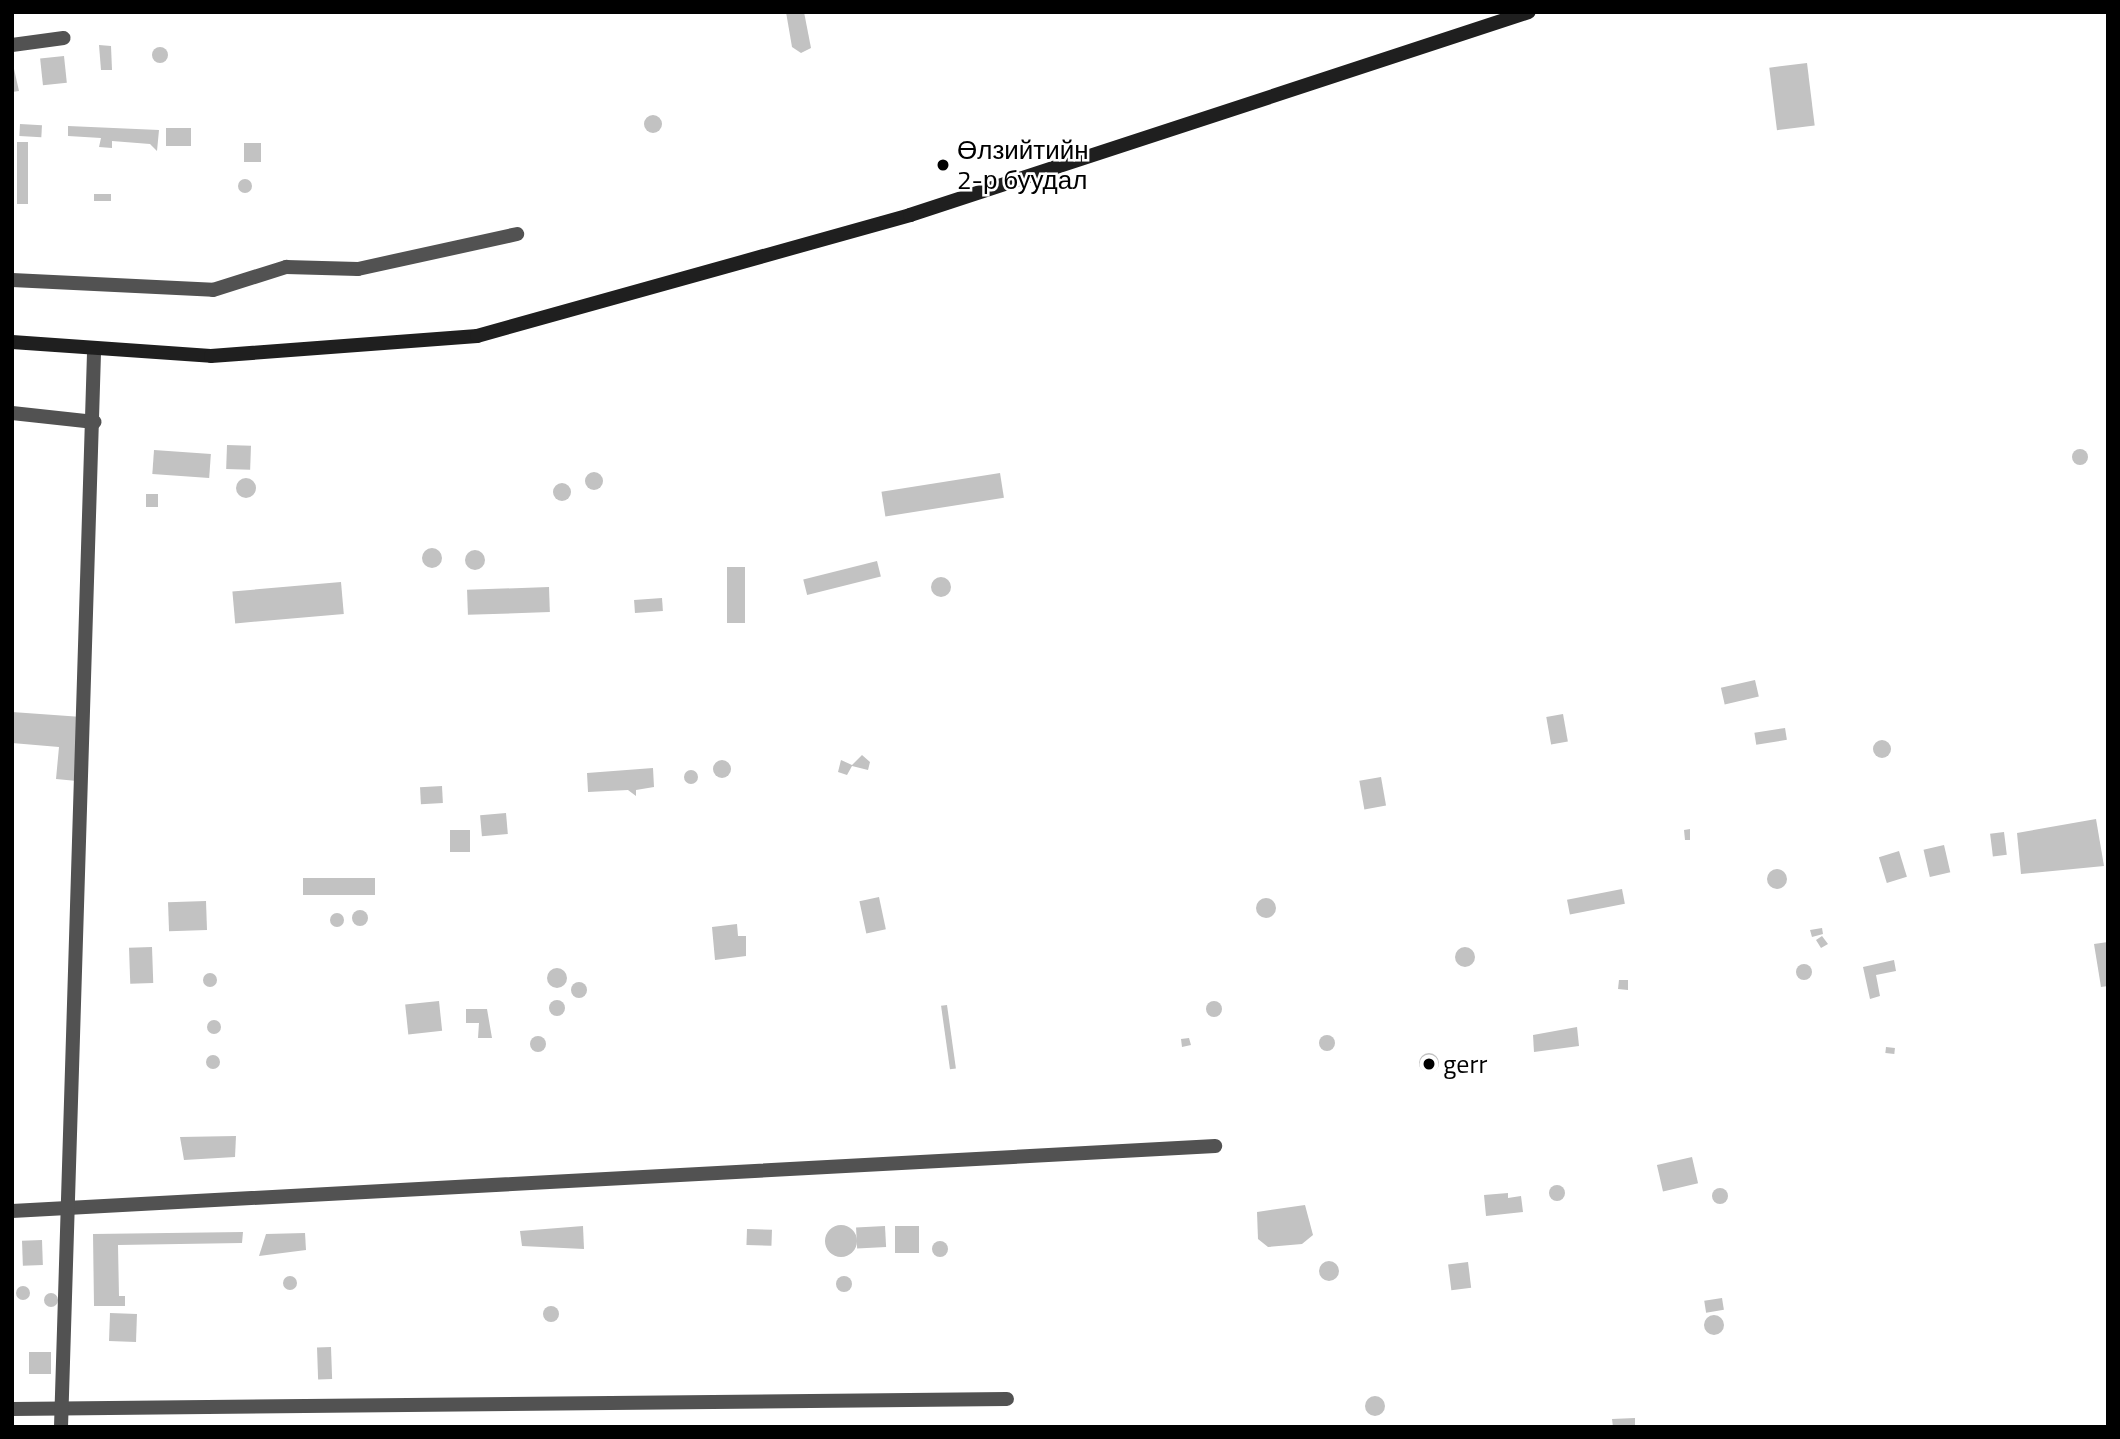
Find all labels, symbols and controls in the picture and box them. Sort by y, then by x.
place label: Өлзийтийн 2-р буудал [957,134,1089,196]
marker: Өлзийтийн 2-р буудал [935,157,951,173]
place label: gerr [1443,1048,1487,1080]
marker: gerr [1421,1056,1437,1072]

